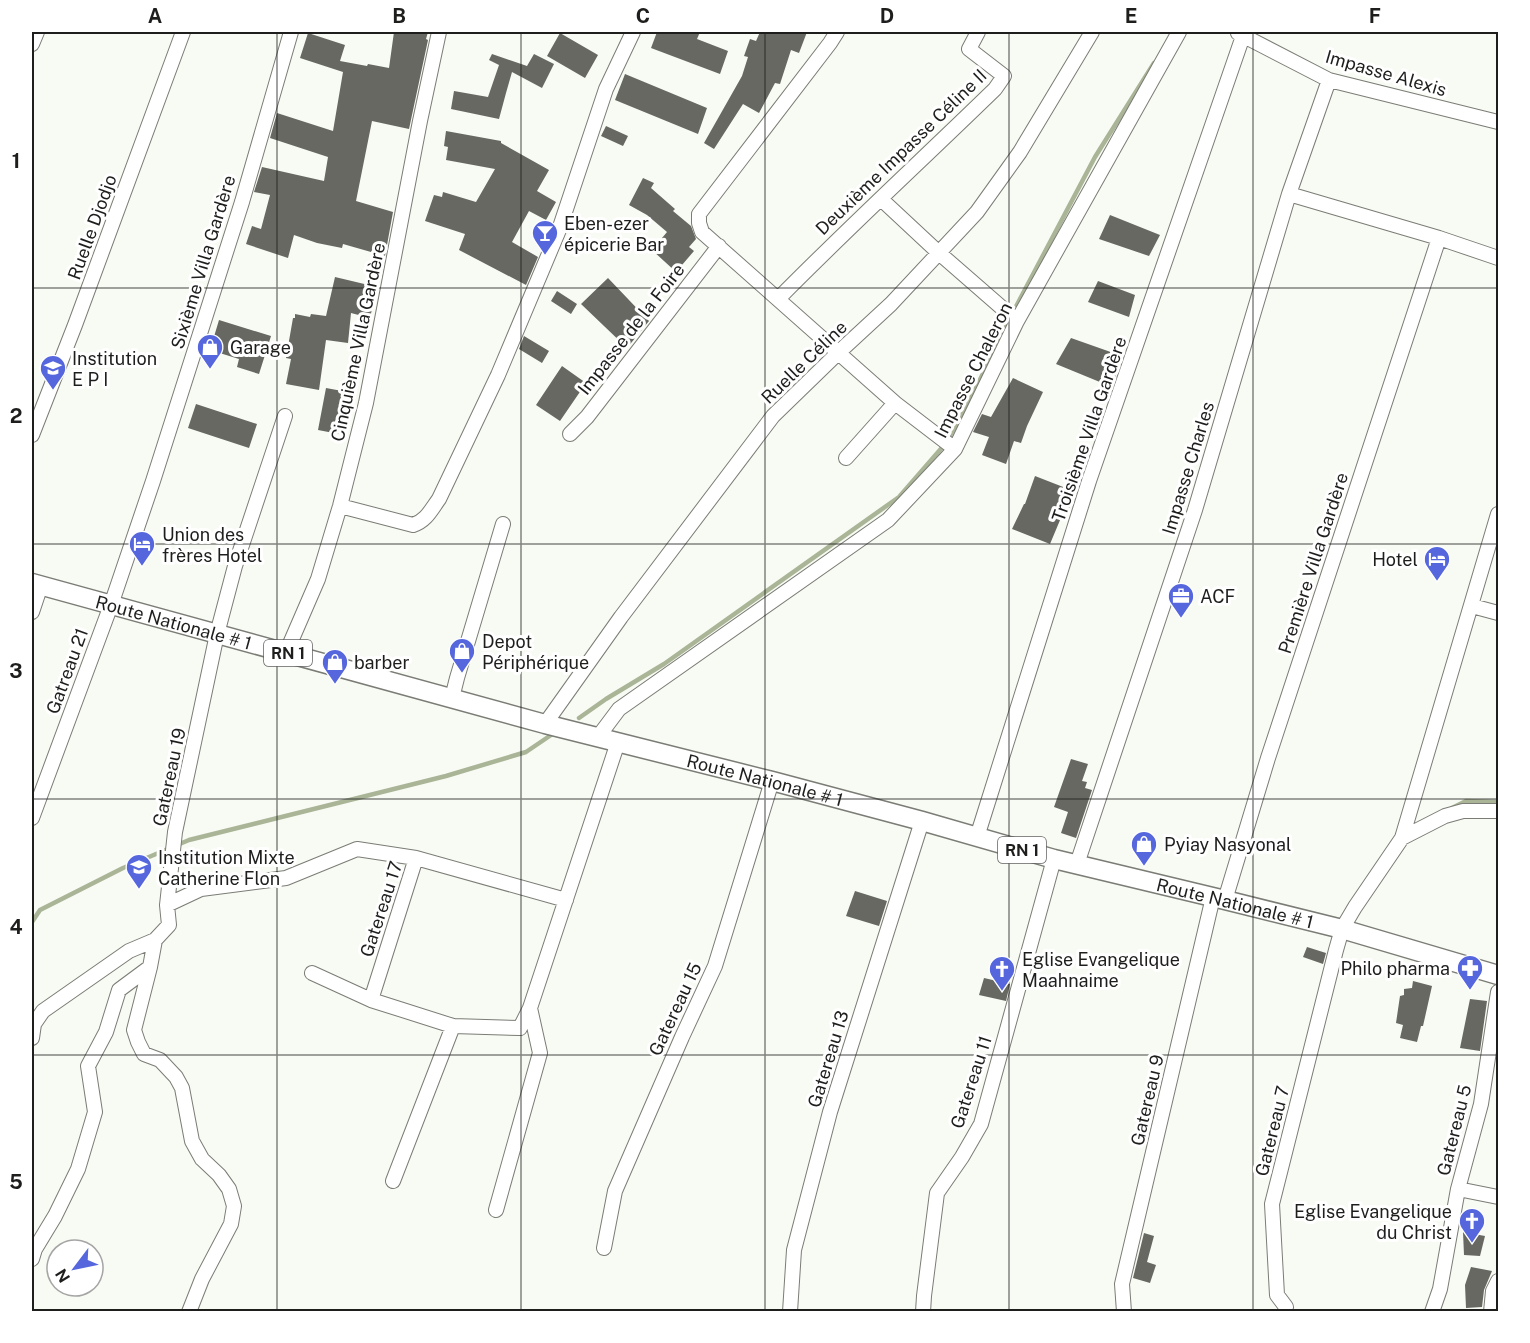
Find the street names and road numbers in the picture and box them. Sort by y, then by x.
street label: Impasse Alexis [1323,46,1449,100]
street label: Deuxième Impasse Céline II [811,65,991,239]
street label: Ruelle Djodjo [63,172,121,282]
street label: Sixième Villa Gardère [167,173,239,351]
street label: Cinquième Villa Gardère [327,241,389,443]
street label: Impasse de la Foire [573,259,689,399]
street label: Impasse Chaleron [930,299,1016,441]
street label: Ruelle Céline [757,316,851,408]
street label: Troisième Villa Gardère [1047,334,1131,524]
street label: Impasse Charles [1158,399,1218,537]
street label: Première Villa Gardère [1274,470,1352,656]
street label: Route Nationale # 1 [93,591,254,653]
street label: Gatreau 21 [42,625,92,717]
road number: RN 1 [264,640,312,666]
street label: Gatereau 19 [148,726,190,828]
street label: Route Nationale # 1 [685,750,846,810]
road number: RN 1 [998,837,1046,863]
street label: Gatereau 17 [356,858,406,960]
street label: Route Nationale # 1 [1155,873,1316,932]
street label: Gatereau 15 [644,959,706,1059]
street label: Gatereau 13 [803,1008,853,1110]
street label: Gatereau 11 [946,1033,996,1131]
street label: Gatereau 9 [1126,1052,1168,1148]
street label: Gatereau 5 [1433,1082,1475,1178]
street label: Gatereau 7 [1251,1084,1293,1178]

